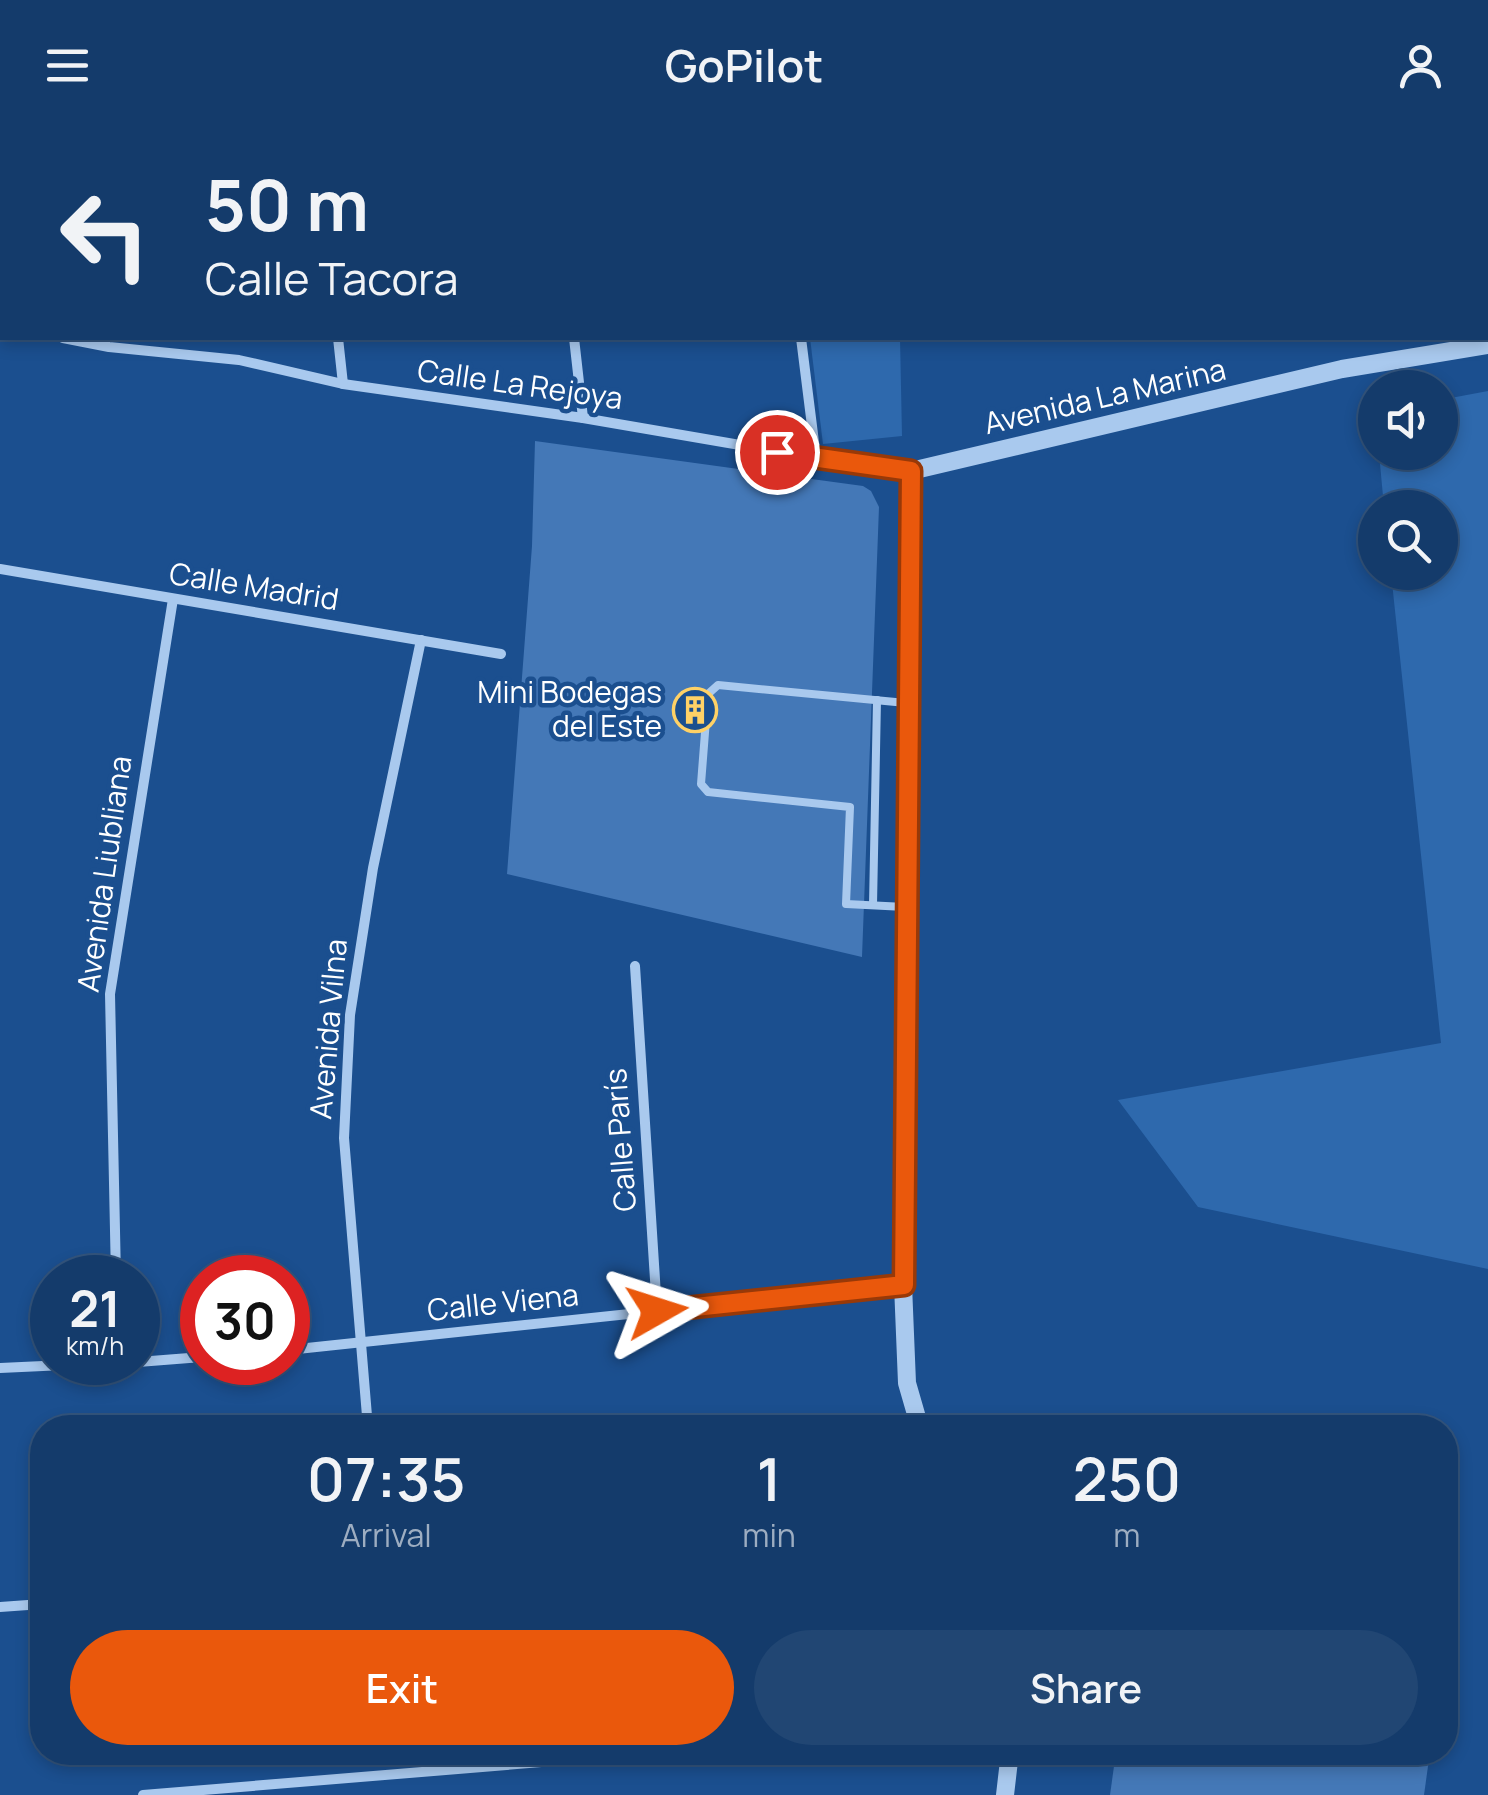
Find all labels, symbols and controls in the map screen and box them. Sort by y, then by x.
text: GoPilot [665,34,823,96]
icon: menu [40,38,95,93]
icon: person [1393,38,1448,93]
text: 50 m [205,156,369,252]
icon: left [40,170,170,300]
text: Calle Tacora [205,247,458,309]
street label: Avenida La Marina [980,348,1230,443]
street label: Calle La Rejoya [415,349,625,418]
map controls [1358,370,1458,590]
button: sound [1358,370,1458,470]
pin [735,410,820,495]
icon: arrive [750,425,805,480]
button: search [1358,490,1458,590]
street label: Calle Madrid [167,552,342,619]
place label: Mini Bodegas del Este [477,671,662,746]
building icon: Mini Bodegas del Este [672,687,718,733]
street label: Avenida Liubliana [67,753,140,994]
street label: Avenida Vilna [299,937,356,1121]
street label: Calle París [594,1067,645,1213]
speed limit sign: 30 [180,1255,310,1385]
position arrow [605,1259,709,1363]
street label: Calle Viena [425,1273,580,1330]
text: 21 [69,1274,121,1342]
text: km/h [66,1328,124,1363]
text: 07:35 [307,1437,466,1519]
text: 1 [756,1437,782,1519]
text: 250 [1073,1437,1181,1519]
text: Arrival [340,1513,432,1557]
text: min [742,1513,796,1557]
text: m [1113,1513,1141,1557]
button: Exit [70,1630,734,1745]
button: Share [754,1630,1418,1745]

